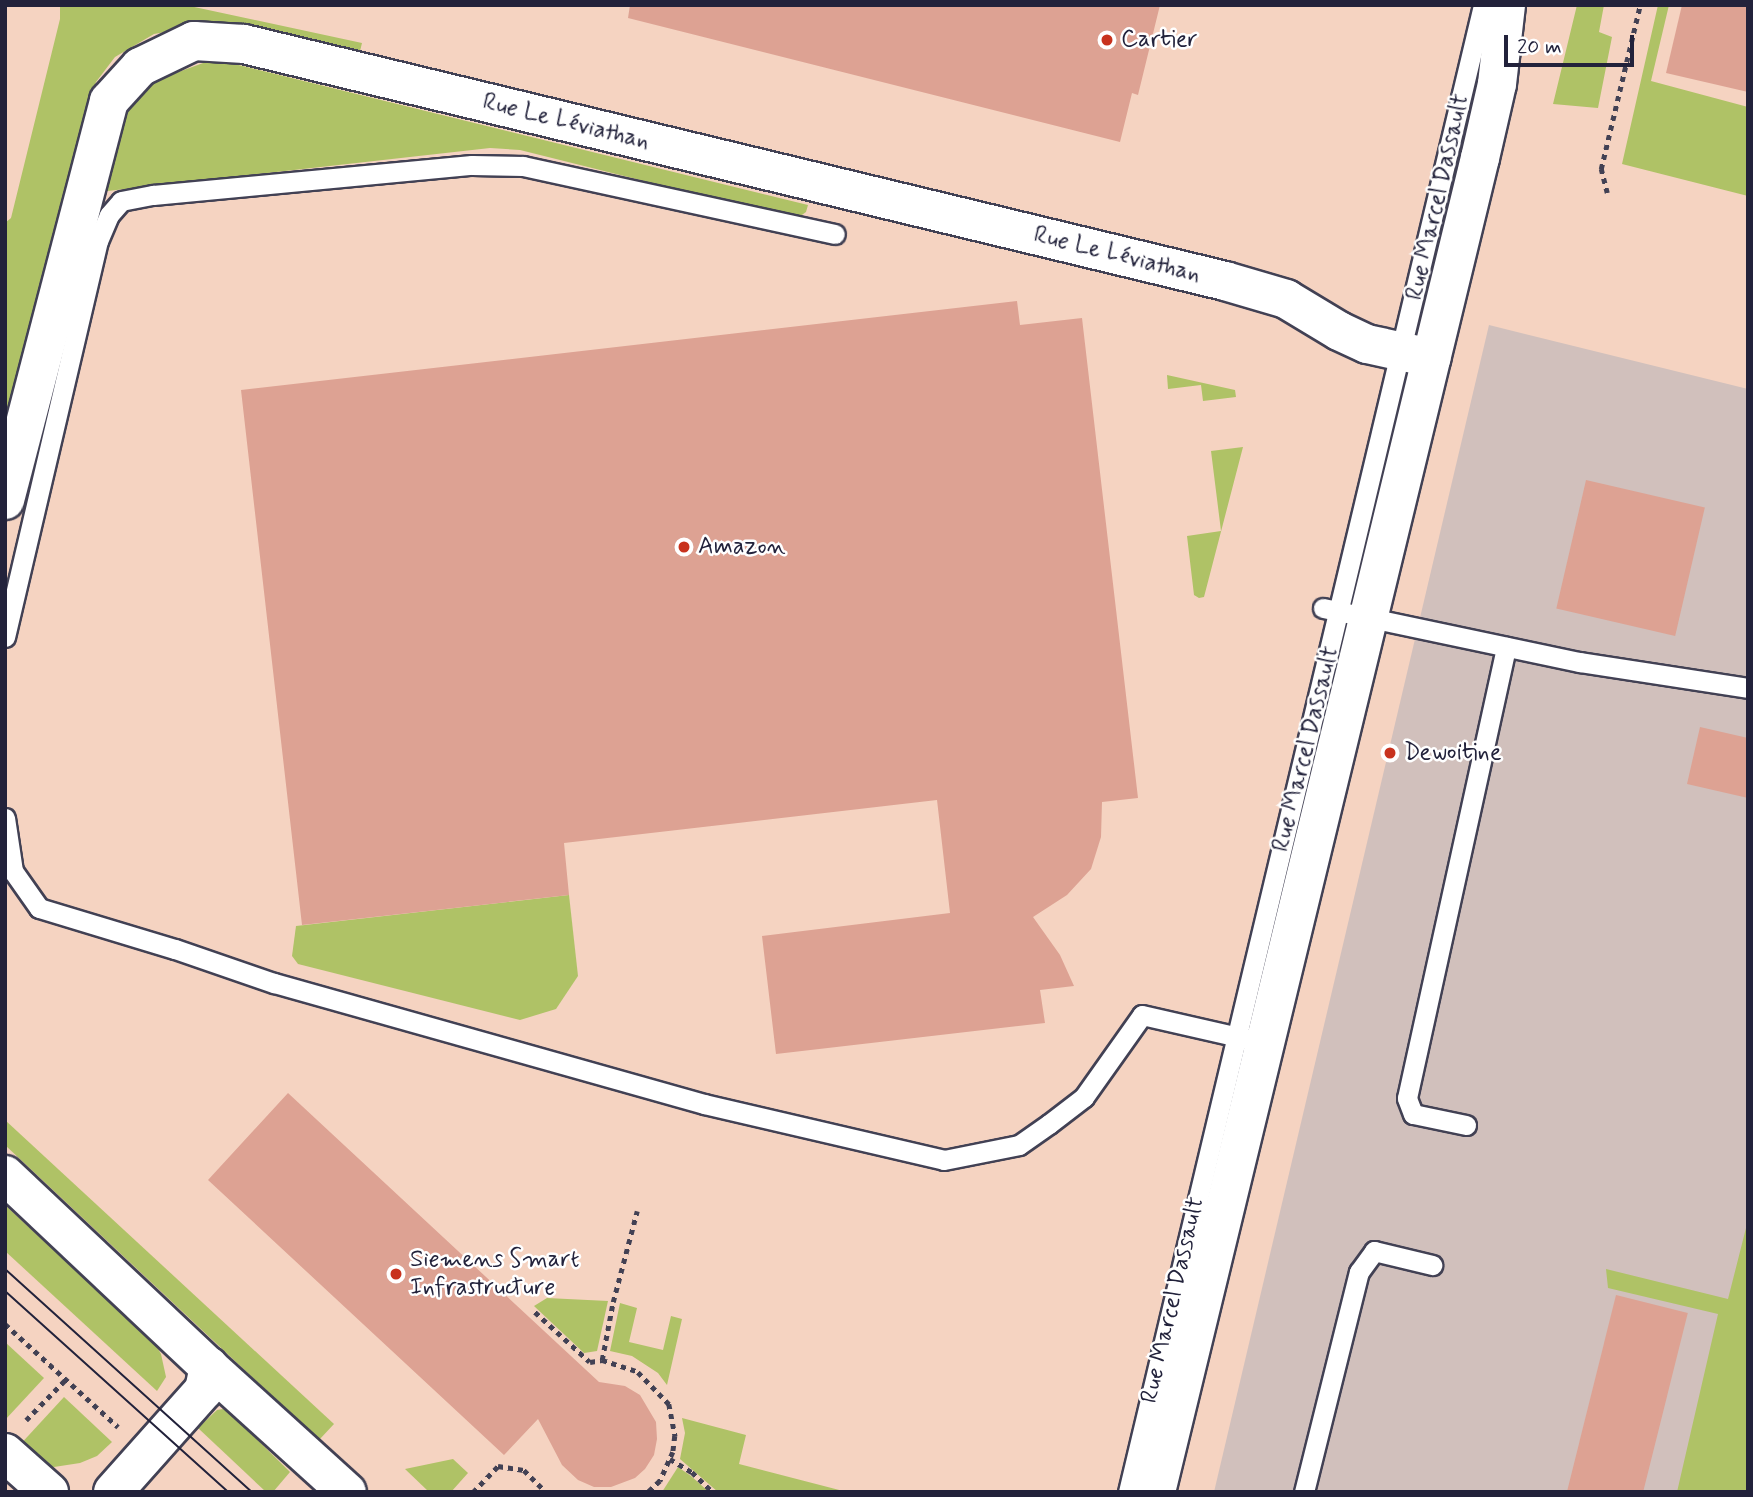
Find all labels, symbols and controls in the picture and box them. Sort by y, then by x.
scale bar [1508,21,1638,65]
place label: Cartier [1121,26,1198,54]
marker: Cartier [1099,32,1115,48]
text: 20 m [1517,33,1562,61]
street label: Rue Le Léviathan [478,87,654,157]
street label: Rue Marcel Dassault [1401,93,1475,301]
street label: Rue Le Léviathan [1029,220,1205,290]
place label: Amazon [698,533,786,561]
marker: Amazon [676,539,692,555]
street label: Rue Marcel Dassault [1267,645,1345,853]
place label: Dewoitine [1404,739,1501,767]
marker: Dewoitine [1382,745,1398,761]
street label: Rue Marcel Dassault [1136,1196,1210,1404]
place label: Siemens Smart Infrastructure [410,1246,583,1302]
marker: Siemens Smart Infrastructure [388,1266,404,1282]

